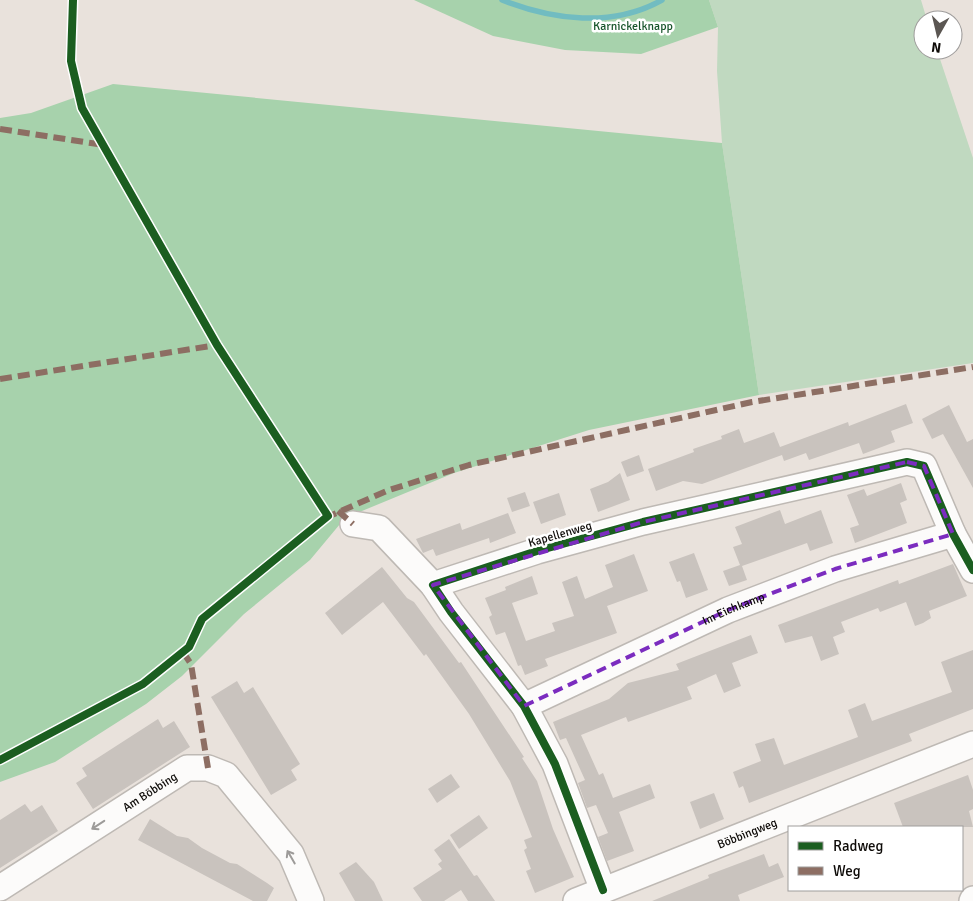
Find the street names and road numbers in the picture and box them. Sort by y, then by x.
street label: Kapellenweg [527,518,594,551]
street label: Im Eichkamp [700,590,767,629]
street label: Am Böbbing [120,769,180,815]
street label: Böbbingweg [715,815,779,852]

